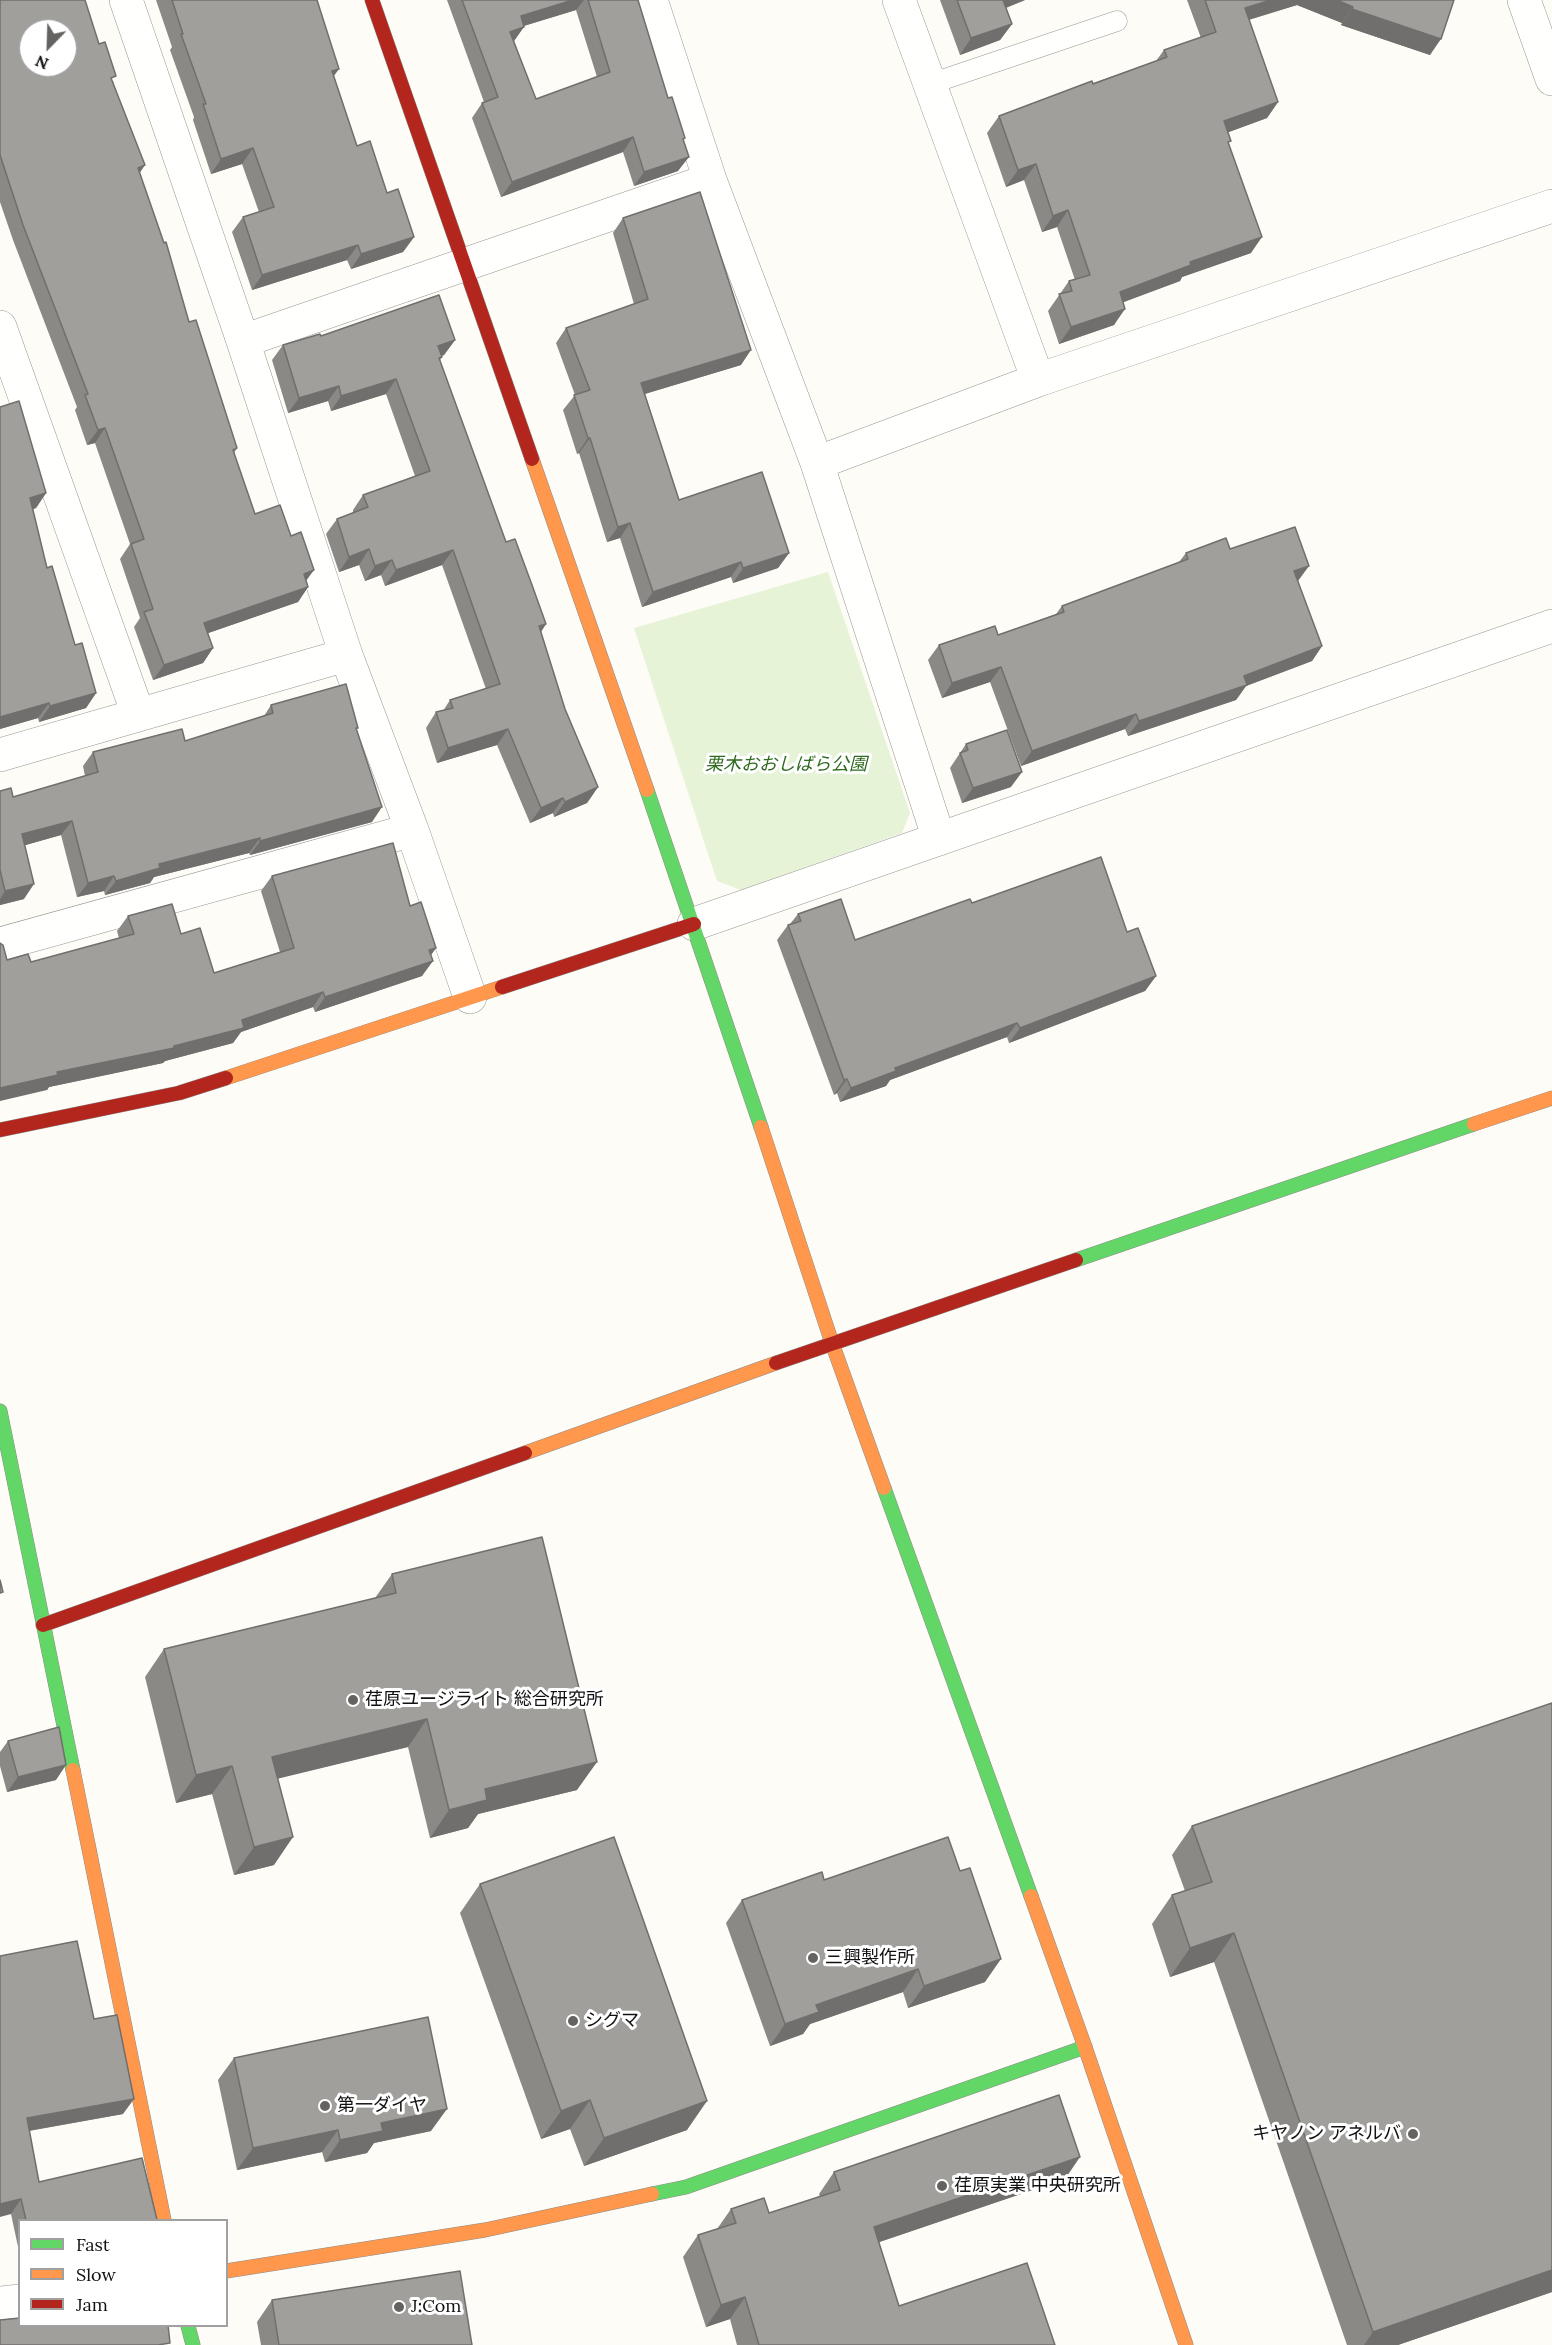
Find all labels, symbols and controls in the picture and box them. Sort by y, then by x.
north arrow [18,18,78,78]
text: N [32,51,51,74]
park label: 栗木おおしばら公園 [705,754,867,776]
place label: 荏原ユージライト 総合研究所 [365,1689,604,1711]
marker: 荏原ユージライト 総合研究所 [346,1693,360,1707]
place label: 三興製作所 [825,1947,915,1969]
marker: 三興製作所 [806,1951,820,1965]
place label: シグマ [585,2010,639,2032]
marker: シグマ [566,2014,580,2028]
place label: 第一ダイヤ [337,2095,427,2117]
marker: 第一ダイヤ [318,2099,332,2113]
place label: キヤノン アネルバ [1252,2123,1401,2145]
marker: キヤノン アネルバ [1406,2127,1420,2141]
place label: 荏原実業 中央研究所 [954,2175,1121,2197]
marker: 荏原実業 中央研究所 [935,2179,949,2193]
legend [18,2219,228,2327]
text: Fast [76,2233,110,2256]
text: Slow [76,2263,116,2286]
text: Jam [76,2293,108,2316]
place label: J:Com [411,2296,461,2318]
marker: J:Com [392,2300,406,2314]

